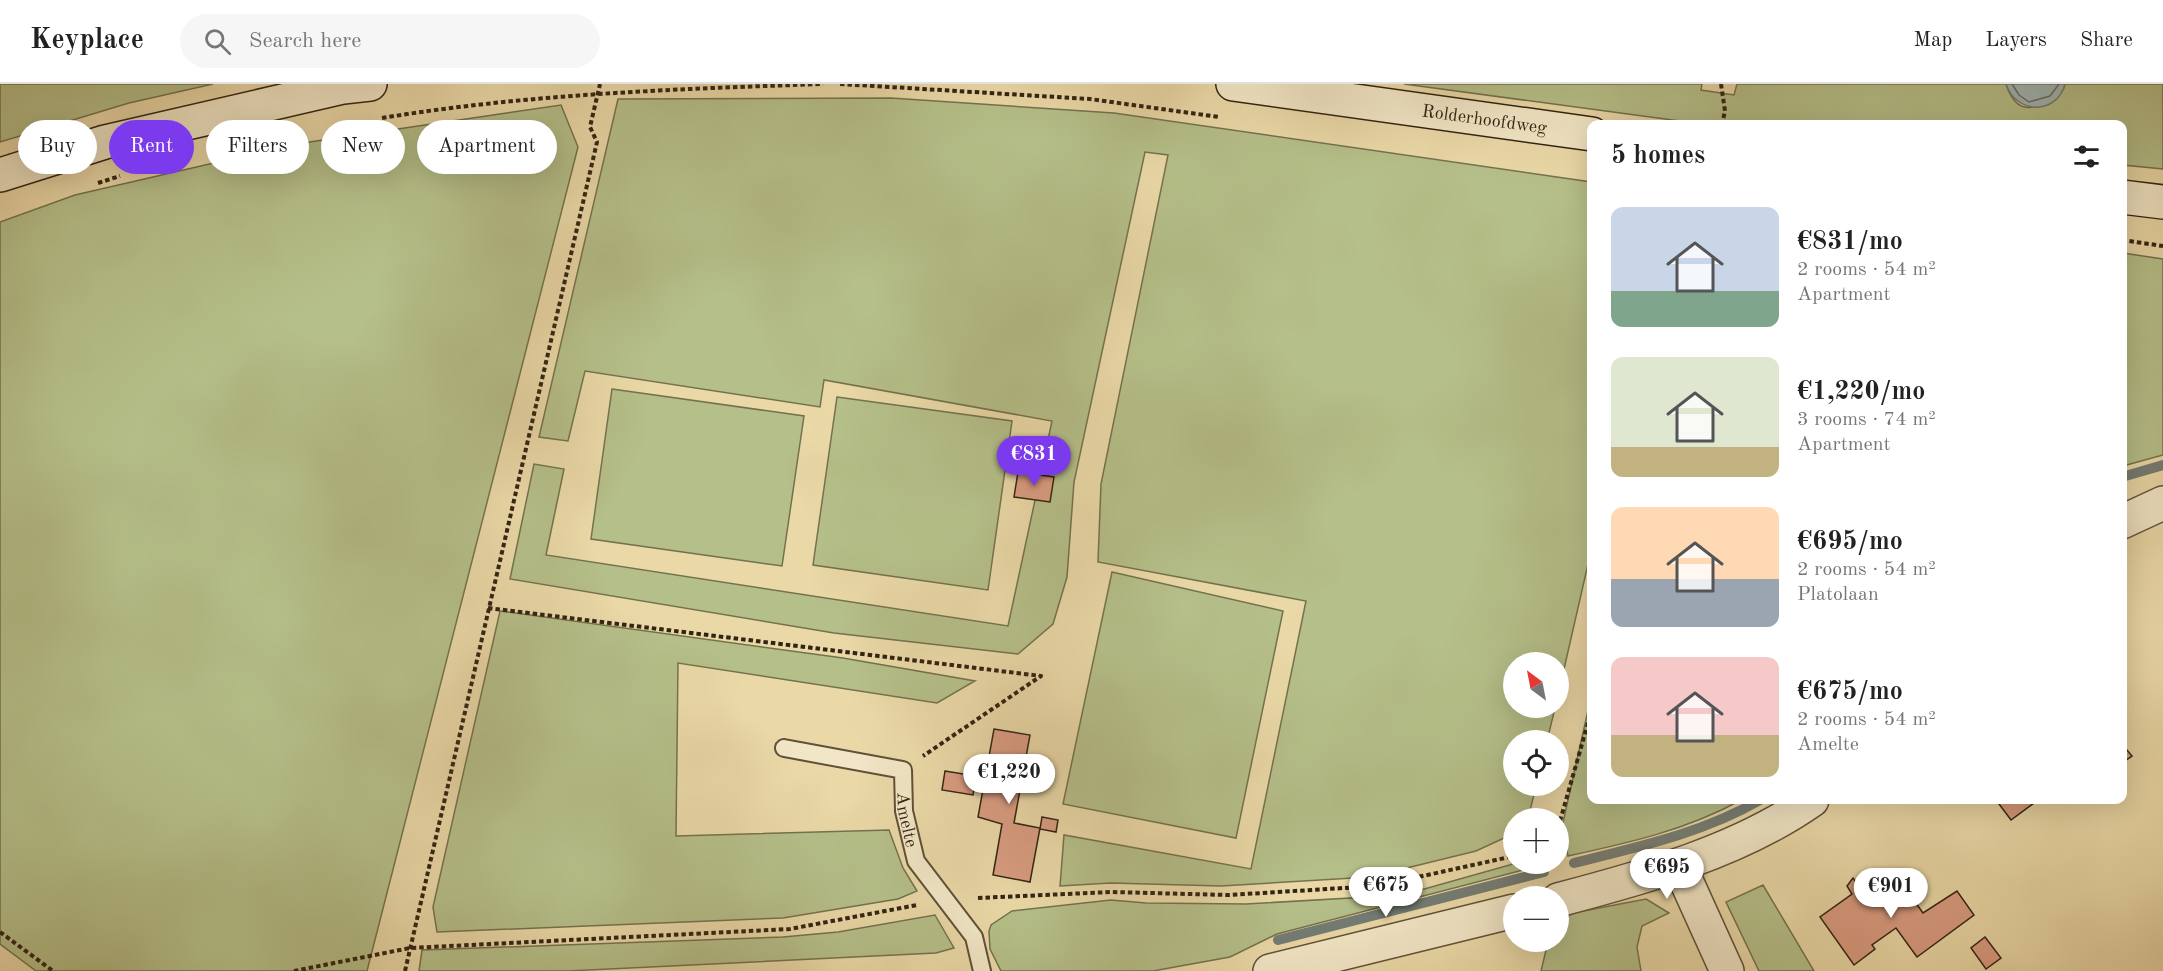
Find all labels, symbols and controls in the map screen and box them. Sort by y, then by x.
search box [180,14,600,68]
icon: search [201,25,234,58]
text: Keyplace [30,27,144,55]
text: Search here [249,30,361,52]
text: Map [1913,30,1952,51]
text: Layers [1985,30,2047,51]
text: Share [2080,30,2133,51]
street label: Rolderhoofdweg [1421,102,1548,138]
chip: Buy [18,120,97,174]
chip: Rent [109,120,194,174]
chip: Filters [206,120,309,174]
chip: New [321,120,405,174]
chip: Apartment [417,120,557,174]
icon: filters [2070,140,2103,173]
text: 5 homes [1611,143,1705,169]
text: €831/mo [1797,229,1903,255]
icon: home [1659,231,1731,303]
text: 2 rooms · 54 m² [1797,260,1936,280]
text: Apartment [1797,285,1891,305]
text: €1,220/mo [1797,379,1925,405]
icon: home [1659,381,1731,453]
text: 3 rooms · 74 m² [1797,410,1936,430]
text: Apartment [1797,435,1891,455]
pin: €831 [998,436,1070,487]
text: €831 [1011,445,1057,465]
text: €695/mo [1797,529,1903,555]
icon: home [1659,531,1731,603]
text: 2 rooms · 54 m² [1797,560,1936,580]
text: Platolaan [1797,585,1879,605]
north arrow [1503,652,1569,718]
map controls [1503,652,1569,952]
text: €675/mo [1797,679,1903,705]
icon: home [1659,681,1731,753]
text: 2 rooms · 54 m² [1797,710,1936,730]
button: locate [1503,730,1569,796]
text: Amelte [1797,735,1859,755]
pin: €1,220 [960,754,1058,805]
text: €1,220 [977,763,1041,783]
street label: Amelte [893,792,920,849]
button: + [1503,808,1569,874]
pin: €695 [1631,849,1703,900]
text: €695 [1644,858,1690,878]
pin: €675 [1350,867,1422,918]
pin: €901 [1855,868,1927,919]
text: €675 [1363,876,1409,896]
text: €901 [1868,877,1914,897]
button: − [1503,886,1569,952]

